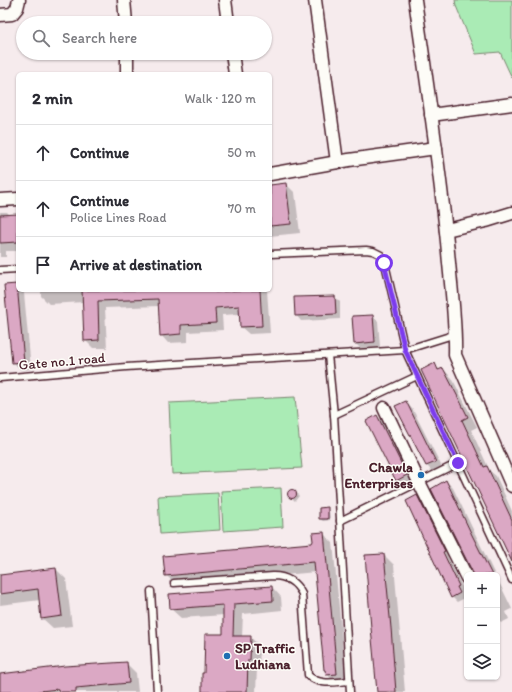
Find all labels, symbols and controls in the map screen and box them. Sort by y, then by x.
search box [16,16,272,60]
icon: search [30,27,52,49]
text: Search here [62,29,137,47]
text: 2 min [32,88,72,108]
text: Walk · 120 m [185,91,256,106]
icon: ahead [32,142,54,164]
text: Continue [70,144,129,162]
text: 50 m [227,145,256,160]
text: Continue [70,192,129,210]
icon: ahead [32,198,54,220]
text: 70 m [228,201,256,216]
text: Police Lines Road [70,210,166,225]
icon: arrive [32,254,54,276]
route start [375,254,393,272]
text: Arrive at destination [70,256,202,274]
street label: Gate no.1 road [18,349,106,374]
route end [449,454,467,472]
place label: Chawla Enterprises [344,459,413,492]
marker: Chawla Enterprises [416,470,426,480]
map controls [464,572,500,680]
button: + [464,572,500,608]
button: − [464,608,500,644]
place label: SP Traffic Ludhiana [235,640,295,673]
button: layers [464,644,500,680]
marker: SP Traffic Ludhiana [222,651,232,661]

